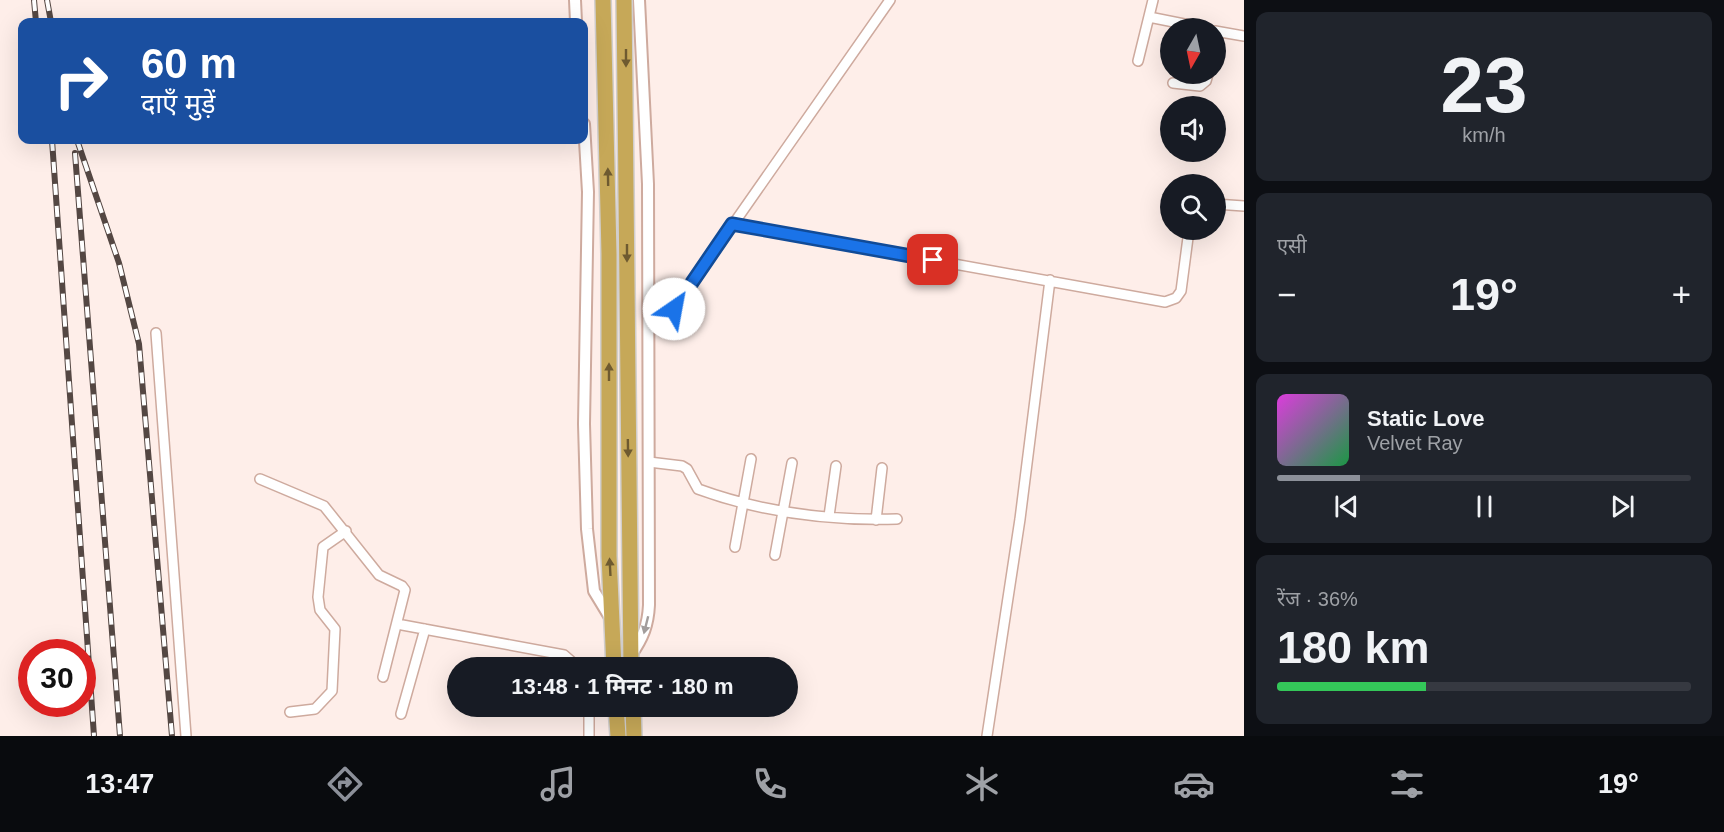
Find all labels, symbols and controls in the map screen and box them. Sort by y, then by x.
north arrow [1160,18,1226,84]
map controls [1160,18,1226,240]
text: 60 m [141,40,237,87]
text: 23 [1441,41,1527,129]
icon: right [42,42,120,120]
one-way arrow [621,49,630,68]
text: दाएँ मुड़ें [141,89,215,119]
button: sound [1160,96,1226,162]
text: km/h [1462,124,1506,146]
one-way arrow [603,168,613,187]
button: search [1160,174,1226,240]
pin [907,234,958,285]
text: एसी [1277,235,1307,257]
icon: arrive [916,243,949,276]
one-way arrow [622,244,632,263]
text: 19° [1450,269,1518,320]
text: − [1277,276,1296,313]
text: + [1672,276,1691,313]
position arrow [642,277,706,341]
one-way arrow [604,363,614,382]
text: Static Love [1367,406,1484,431]
text: Velvet Ray [1367,432,1463,454]
one-way arrow [623,439,633,458]
icon: previous [1330,490,1363,523]
icon: pause [1468,490,1501,523]
icon: next [1606,490,1639,523]
one-way arrow [605,558,614,577]
text: रेंज · 36% [1277,588,1358,610]
one-way arrow [641,616,651,634]
text: 180 km [1277,622,1430,673]
speed limit sign: 30 [18,639,96,717]
text: 13:48 · 1 मिनट · 180 m [511,674,734,699]
icon: directions [324,763,366,805]
icon: music [537,763,579,805]
icon: phone [749,763,791,805]
icon: climate [961,763,1003,805]
icon: car [1173,763,1215,805]
icon: filters [1386,763,1428,805]
text: 13:47 [85,769,154,799]
text: 19° [1598,769,1639,799]

